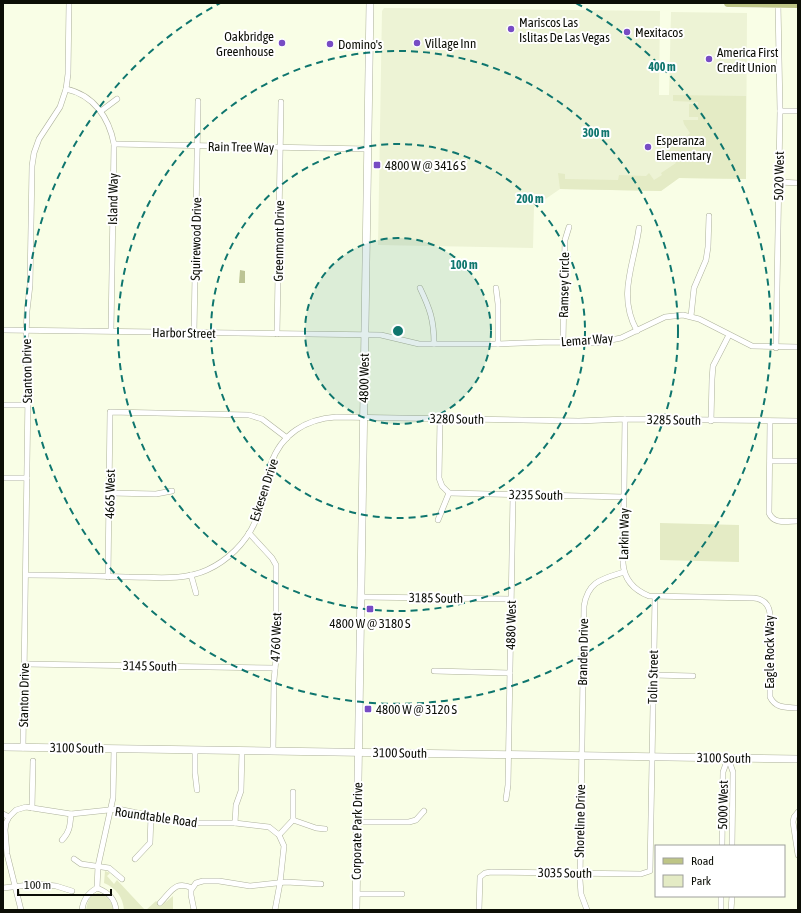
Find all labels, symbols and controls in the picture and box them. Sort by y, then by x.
place label: Mariscos Las Islitas De Las Vegas [519,15,610,45]
marker: Mariscos Las Islitas De Las Vegas [506,24,516,34]
place label: Mexitacos [635,25,683,40]
marker: Mexitacos [622,27,632,37]
place label: Oakbridge Greenhouse [216,29,274,59]
place label: Village Inn [425,36,476,51]
place label: Domino's [338,37,383,52]
marker: Oakbridge Greenhouse [277,38,287,48]
marker: Village Inn [412,38,422,48]
marker: Domino's [325,39,335,49]
place label: America First Credit Union [717,45,779,75]
marker: America First Credit Union [704,54,714,64]
text: 400 m [647,60,676,74]
text: 300 m [582,126,610,140]
place label: Esperanza Elementary [656,133,712,163]
street label: Rain Tree Way [208,139,275,155]
marker: Esperanza Elementary [643,142,653,152]
street label: 5020 West [771,151,787,201]
place label: 4800 W @ 3416 S [385,158,467,173]
marker: 4800 W @ 3416 S [372,160,382,170]
street label: Island Way [105,172,121,225]
text: 200 m [516,192,544,206]
street label: Squirewood Drive [188,197,204,281]
street label: Greenmont Drive [271,200,287,282]
street label: Ramsey Circle [556,252,572,318]
text: 100 m [450,258,478,272]
centre of rings [391,324,405,338]
street label: Harbor Street [152,325,216,341]
street label: Lemar Way [560,331,614,349]
street label: Stanton Drive [19,338,35,403]
street label: 4800 West [356,353,372,403]
street label: 3280 South [430,411,484,427]
street label: 3285 South [647,412,701,428]
street label: Eskesen Drive [247,457,281,523]
street label: 4665 West [102,469,118,519]
street label: 3235 South [509,487,563,503]
street label: Larkin Way [616,507,632,560]
street label: 3185 South [409,590,463,606]
street label: 4880 West [503,600,519,650]
marker: 4800 W @ 3180 S [365,604,375,614]
street label: 4760 West [268,612,284,662]
street label: Eagle Rock Way [762,615,777,689]
place label: 4800 W @ 3180 S [329,616,411,631]
street label: Branden Drive [575,618,591,686]
street label: Tolin Street [645,650,661,704]
street label: 3145 South [123,658,177,674]
street label: Stanton Drive [16,662,32,727]
place label: 4800 W @ 3120 S [376,702,458,717]
marker: 4800 W @ 3120 S [363,704,373,714]
street label: 3100 South [50,740,104,756]
street label: 3100 South [373,745,427,761]
street label: 3100 South [697,750,751,766]
street label: 5000 West [715,780,731,830]
street label: Corporate Park Drive [349,782,365,880]
street label: Shoreline Drive [572,784,588,858]
street label: Roundtable Road [114,804,198,830]
legend [655,845,785,897]
text: Road [691,854,714,868]
street label: 3035 South [538,865,592,881]
scale bar [18,871,111,897]
text: Park [691,874,712,888]
text: 100 m [24,878,51,892]

